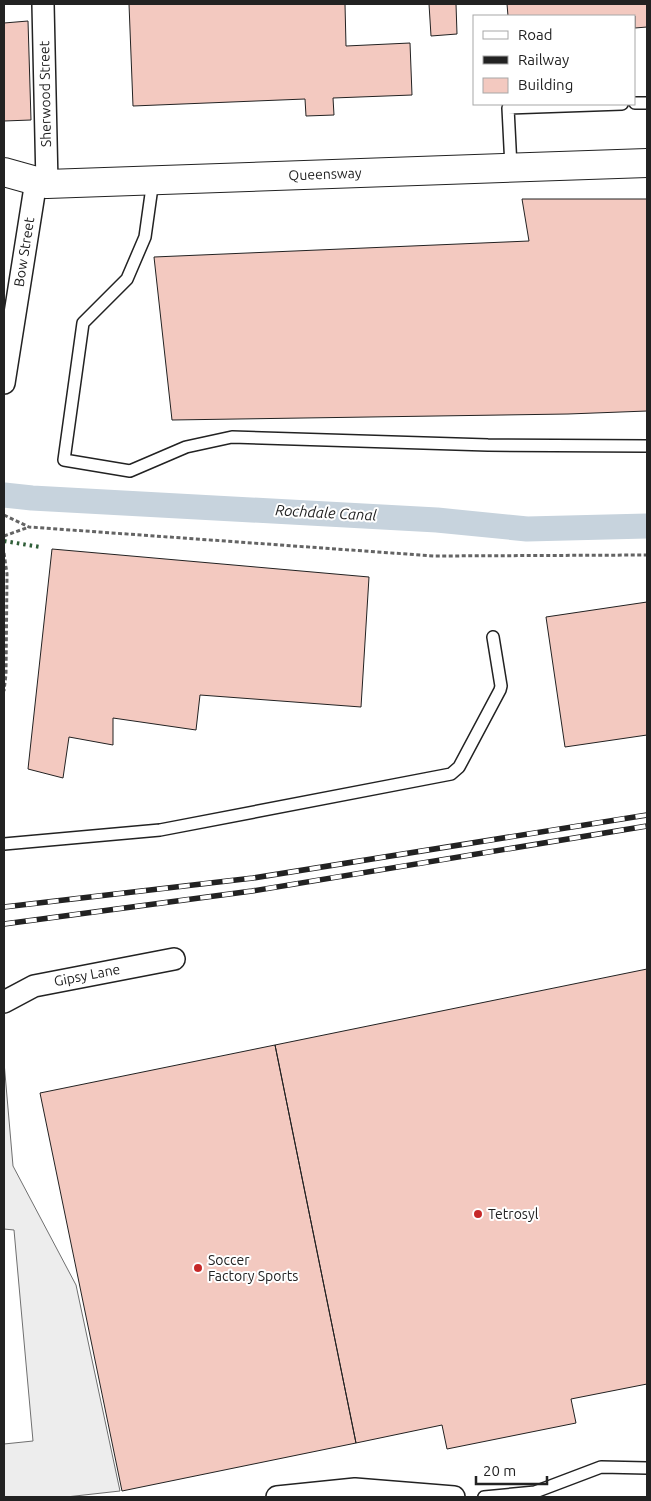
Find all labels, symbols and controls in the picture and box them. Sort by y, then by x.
legend [473,15,636,105]
text: Road [518,26,553,43]
street label: Sherwood Street [36,40,54,147]
text: Railway [518,51,569,68]
text: Building [518,76,573,93]
street label: Queensway [288,165,362,183]
street label: Bow Street [11,216,37,288]
water label: Rochdale Canal [275,501,378,524]
street label: Gipsy Lane [53,961,121,989]
place label: Tetrosyl [488,1206,539,1222]
marker: Tetrosyl [472,1208,484,1220]
place label: Soccer Factory Sports [208,1252,298,1284]
marker: Soccer Factory Sports [192,1262,204,1274]
scale bar [476,1454,547,1486]
text: 20 m [483,1462,516,1479]

